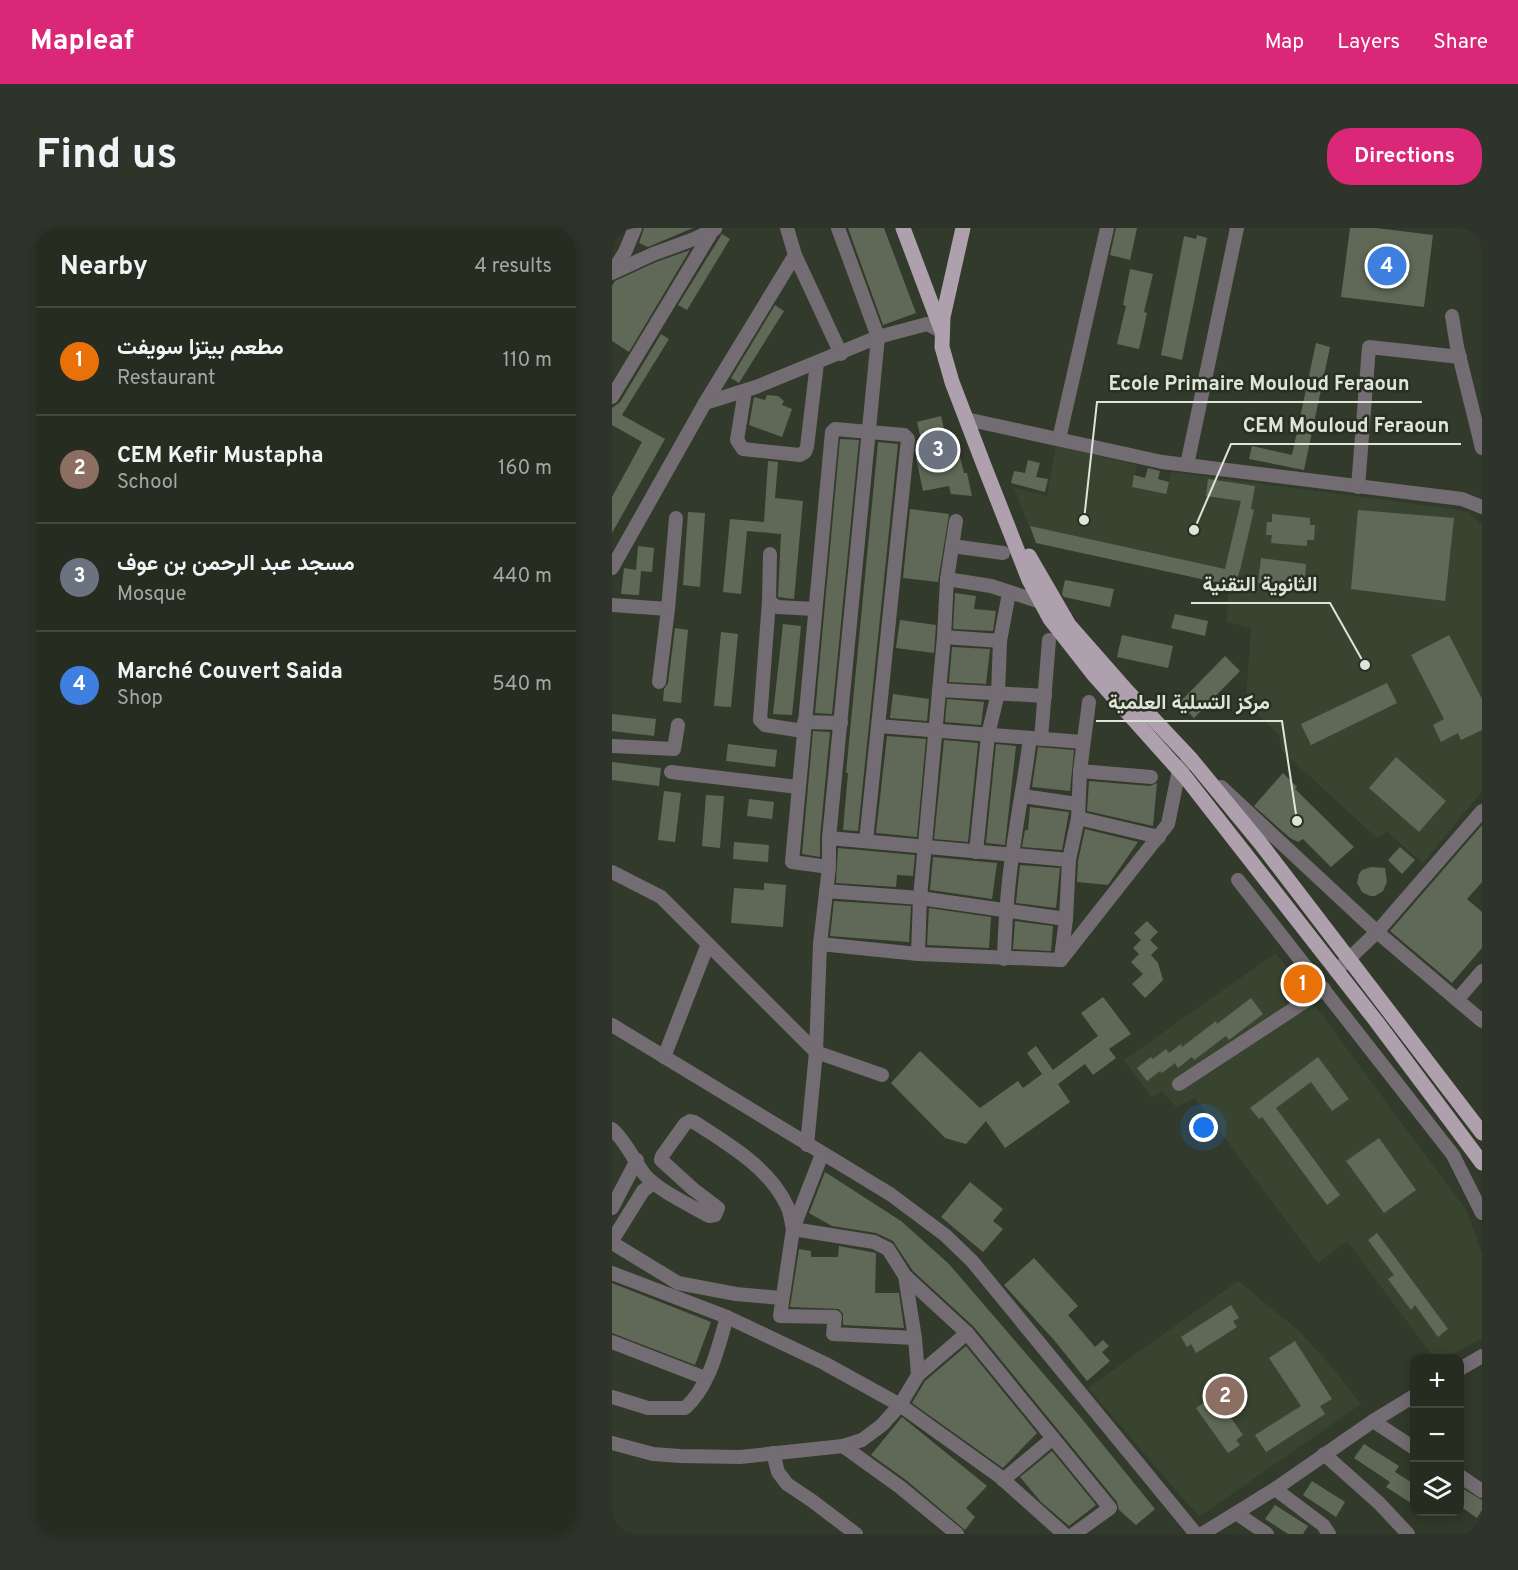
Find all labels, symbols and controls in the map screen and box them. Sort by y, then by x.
text: Mapleaf [30,24,134,60]
text: Map [1265,29,1304,56]
text: Layers [1337,29,1400,56]
text: Share [1433,29,1488,56]
button: Directions [1327,128,1482,185]
text: Find us [36,130,177,183]
pin: 4 [1368,243,1406,288]
text: Nearby [60,251,148,284]
text: 4 results [475,254,552,280]
text: مطعم بيتزا سويفت [117,335,284,362]
text: 1 [76,348,84,374]
text: 110 m [503,348,552,374]
callout: Ecole Primaire Mouloud Feraoun [1097,364,1422,402]
text: Restaurant [117,366,216,392]
text: Ecole Primaire Mouloud Feraoun [1108,372,1410,398]
callout: CEM Mouloud Feraoun [1231,406,1461,444]
text: CEM Mouloud Feraoun [1243,414,1449,440]
pin: 3 [918,428,958,472]
text: CEM Kefir Mustapha [117,443,324,470]
text: 2 [73,456,86,482]
text: 160 m [498,456,552,482]
text: School [117,470,178,496]
text: مسجد عبد الرحمن بن عوف [117,551,355,578]
text: 3 [74,564,86,590]
text: 440 m [493,564,552,590]
callout: الثانوية التقنية [1191,565,1330,603]
text: الثانوية التقنية [1203,573,1317,599]
text: Mosque [117,582,186,608]
text: Marché Couvert Saida [117,659,343,686]
text: 4 [73,672,86,698]
text: 540 m [492,672,552,698]
callout: مركز التسلية العلمية [1096,683,1282,721]
text: Shop [117,686,163,712]
text: مركز التسلية العلمية [1108,691,1270,717]
pin: 1 [1284,962,1322,1006]
your location [1189,1113,1218,1142]
map controls [1410,1354,1464,1516]
button: + [1410,1354,1464,1408]
pin: 2 [1206,1374,1244,1418]
button: − [1410,1408,1464,1462]
button: layers [1410,1462,1464,1516]

